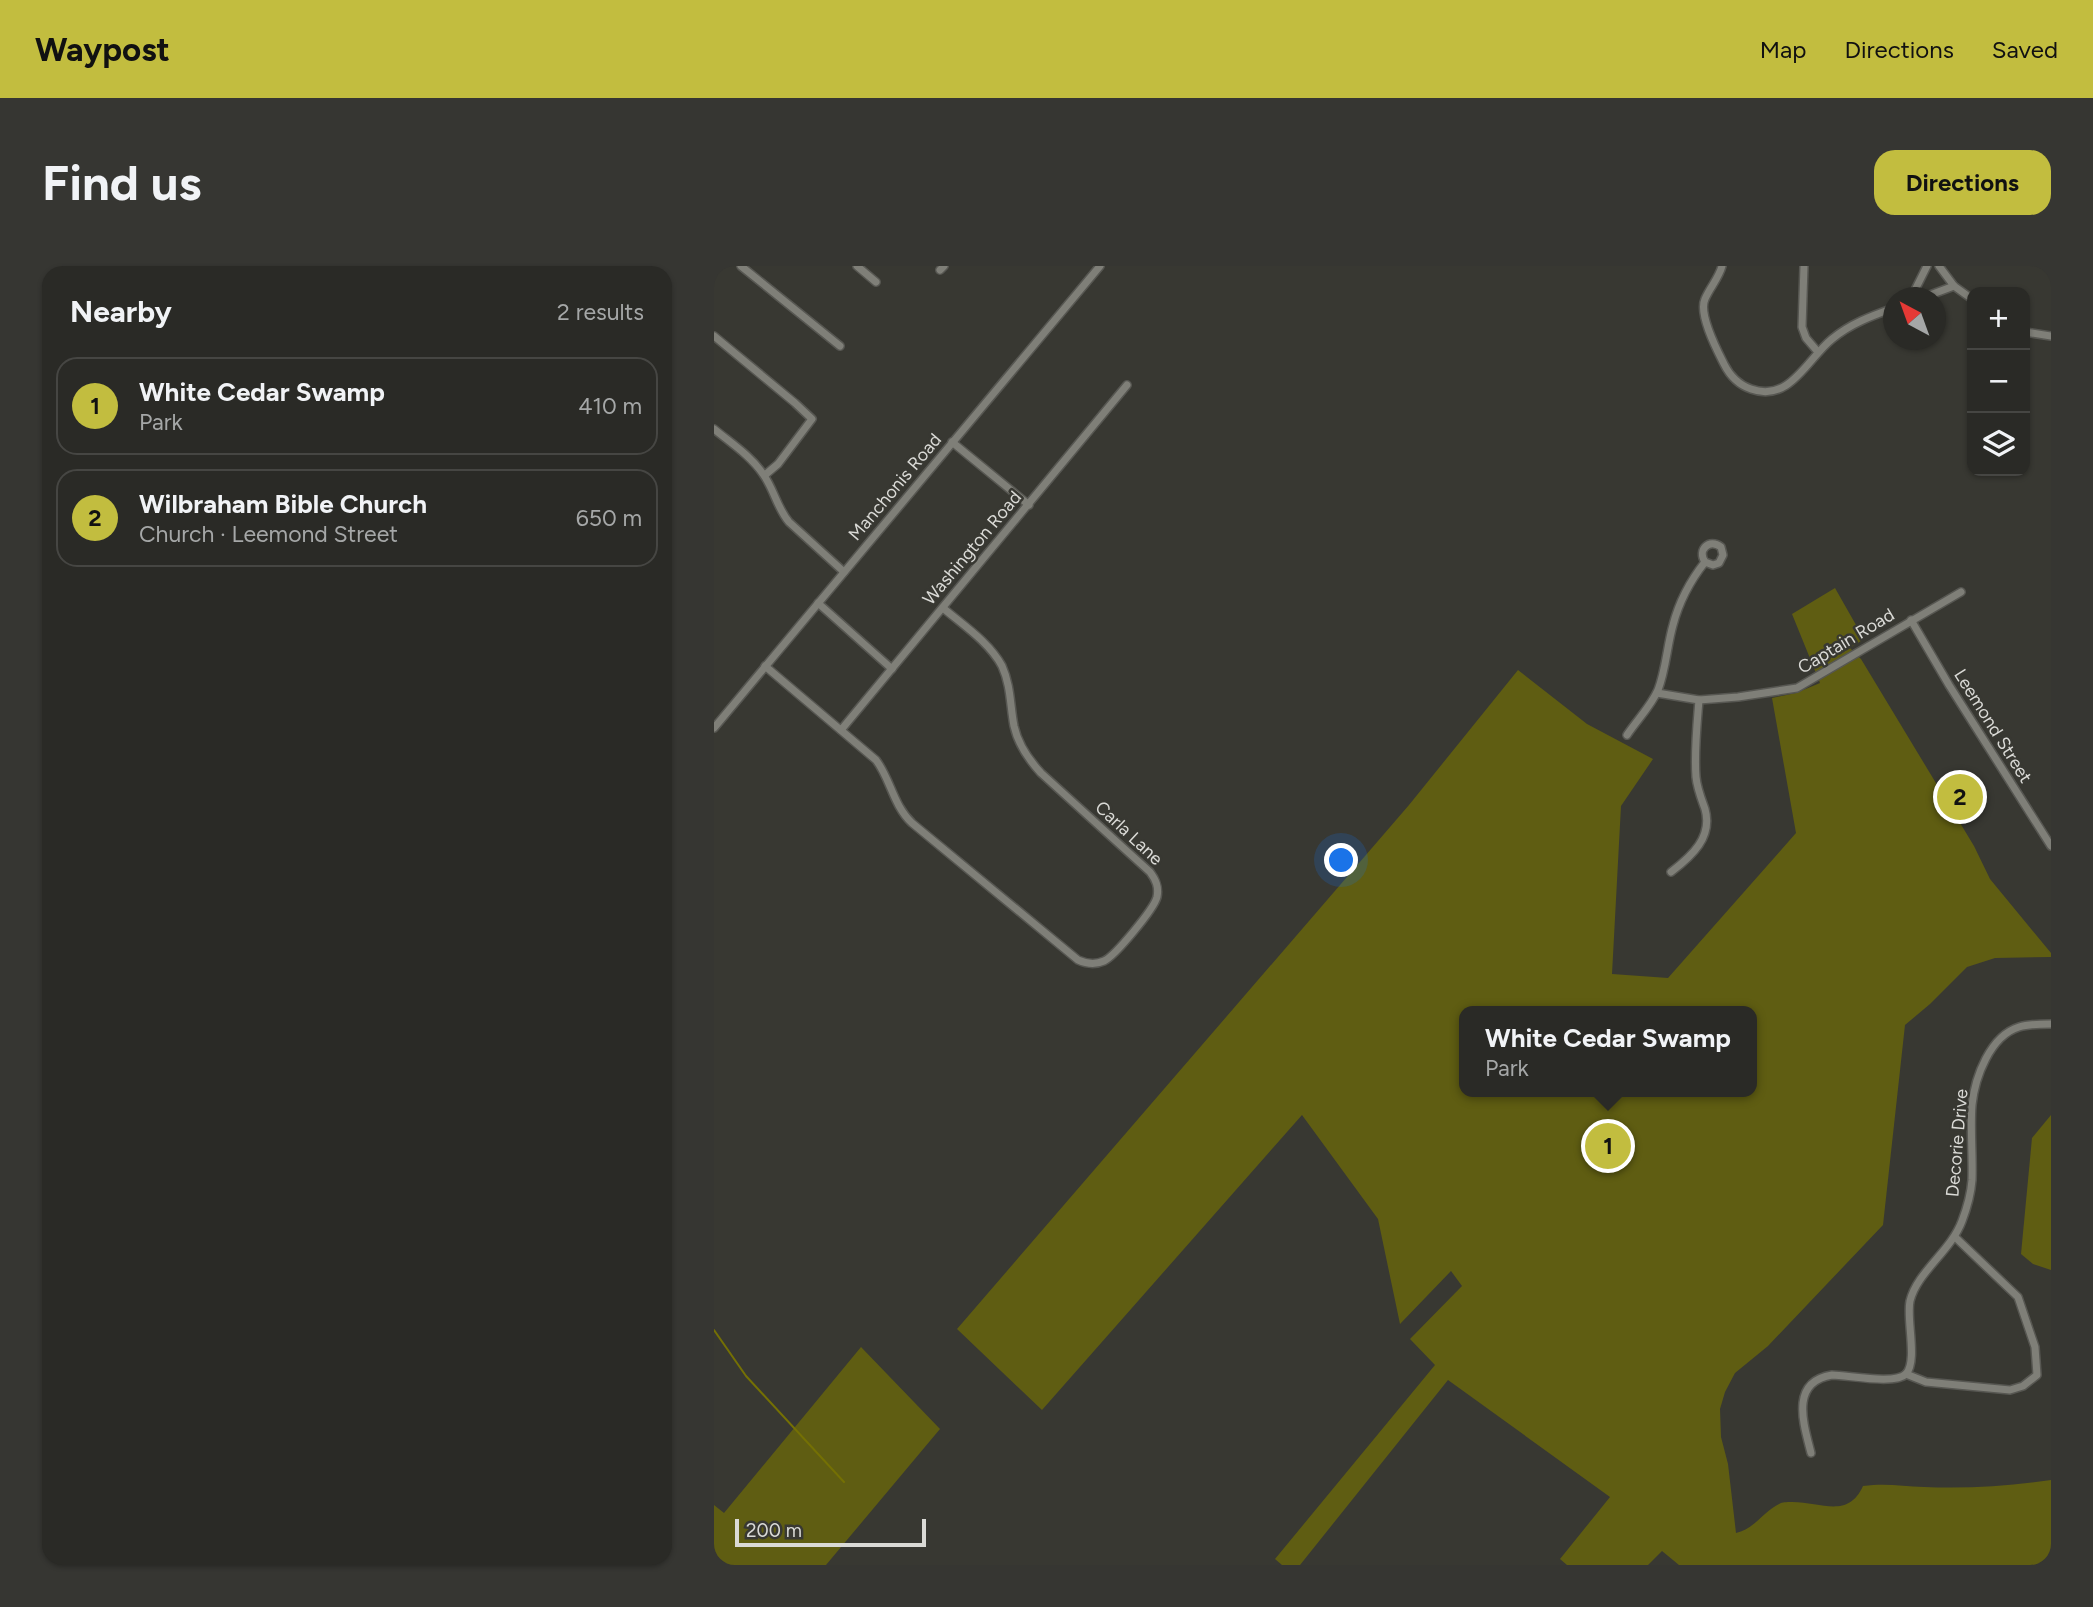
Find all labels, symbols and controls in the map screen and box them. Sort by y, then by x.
text: Waypost [35,30,170,69]
text: Map [1760,35,1806,64]
text: Directions [1844,35,1954,64]
text: Saved [1992,35,2058,64]
button: Directions [1874,150,2051,215]
text: Find us [42,153,201,212]
north arrow [1883,287,1946,350]
map controls [1967,287,2030,476]
button: + [1967,287,2030,350]
text: Nearby [70,293,172,330]
text: 2 results [557,298,644,326]
button: − [1967,350,2030,413]
text: White Cedar Swamp [139,376,385,408]
text: 1 [90,392,100,420]
text: 410 m [578,392,642,420]
text: Park [139,408,183,436]
button: layers [1967,413,2030,476]
street label: Manchonis Road [844,429,946,545]
street label: Washington Road [918,487,1026,609]
text: Wilbraham Bible Church [139,488,427,520]
text: 2 [88,504,102,532]
text: 650 m [576,504,642,532]
text: Church · Leemond Street [139,520,398,548]
street label: Captain Road [1794,604,1898,678]
street label: Leemond Street [1949,665,2037,787]
pin: 2 [1937,771,1983,823]
street label: Carla Lane [1091,796,1167,870]
your location [1324,843,1358,877]
popup [1459,1006,1757,1097]
text: White Cedar Swamp [1485,1022,1731,1054]
text: Park [1485,1054,1529,1082]
street label: Decorie Drive [1941,1088,1973,1198]
pin: 1 [1585,1120,1631,1172]
scale bar [735,1516,926,1548]
text: 200 m [746,1519,802,1542]

